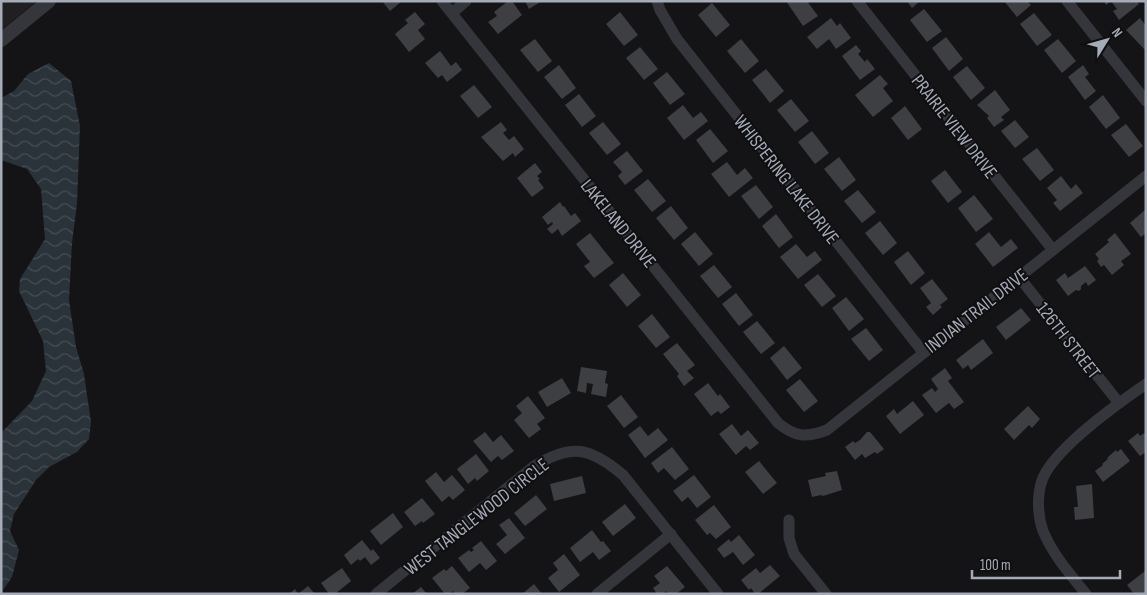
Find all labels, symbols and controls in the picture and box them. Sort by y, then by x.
north arrow [1082,15,1132,65]
text: N [1108,24,1126,41]
street label: PRAIRIE VIEW DRIVE [906,70,1002,184]
street label: WHISPERING LAKE DRIVE [728,111,843,249]
street label: LAKELAND DRIVE [575,175,661,273]
street label: INDIAN TRAIL DRIVE [921,264,1033,358]
street label: 126TH STREET [1031,298,1105,384]
street label: WEST TANGLEWOOD CIRCLE [400,454,554,581]
scale bar [972,548,1120,580]
text: 100 m [980,556,1011,575]

